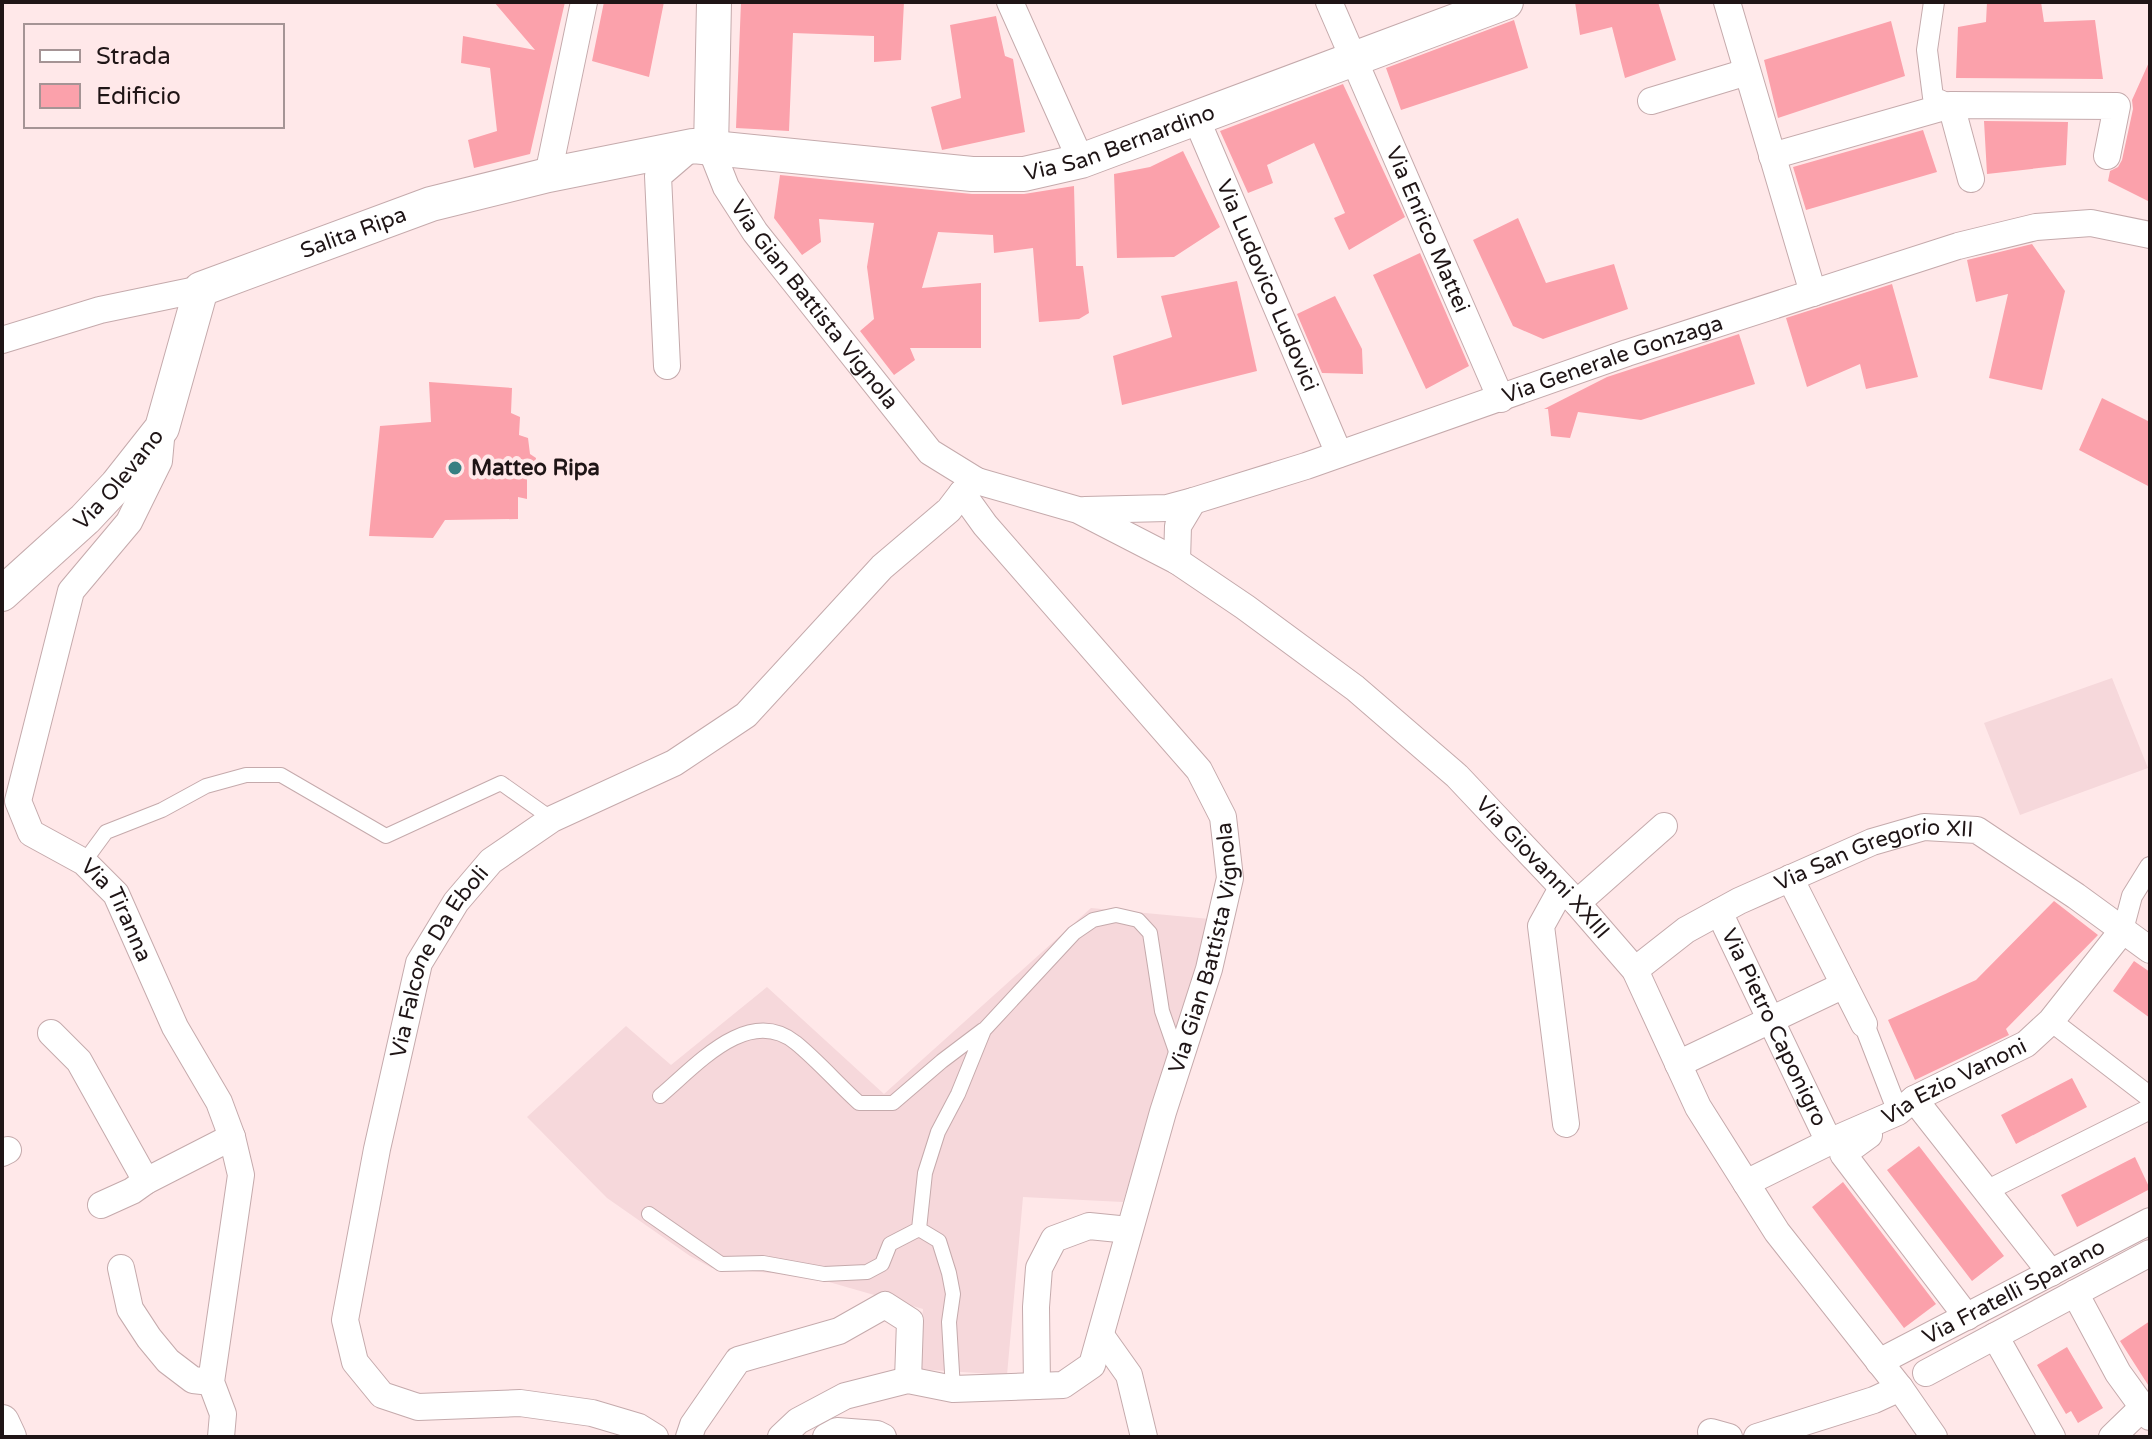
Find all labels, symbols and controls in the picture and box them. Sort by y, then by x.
legend [24,24,284,128]
text: Strada [96,42,171,71]
text: Edificio [96,82,181,111]
street label: Via San Bernardino [1022,99,1218,187]
street label: Via Enrico Mattei [1380,142,1475,317]
street label: Via Ludovico Ludovici [1211,176,1324,395]
street label: Via Gian Battista Vignola [725,195,904,414]
street label: Salita Ripa [297,201,410,264]
street label: Via Generale Gonzaga [1499,310,1726,409]
street label: Via Olevano [69,424,169,536]
place label: Matteo Ripa [471,455,600,481]
marker: Matteo Ripa [446,459,464,477]
street label: Via Giovanni XXIII [1470,791,1615,944]
street label: Via San Gregorio XII [1771,814,1974,896]
street label: Via Gian Battista Vignola [1163,821,1243,1077]
street label: Via Tiranna [75,853,157,966]
street label: Via Falcone Da Eboli [385,861,494,1060]
street label: Via Pietro Caponigro [1716,924,1833,1131]
street label: Via Ezio Vanoni [1878,1033,2031,1130]
street label: Via Fratelli Sparano [1918,1234,2110,1350]

